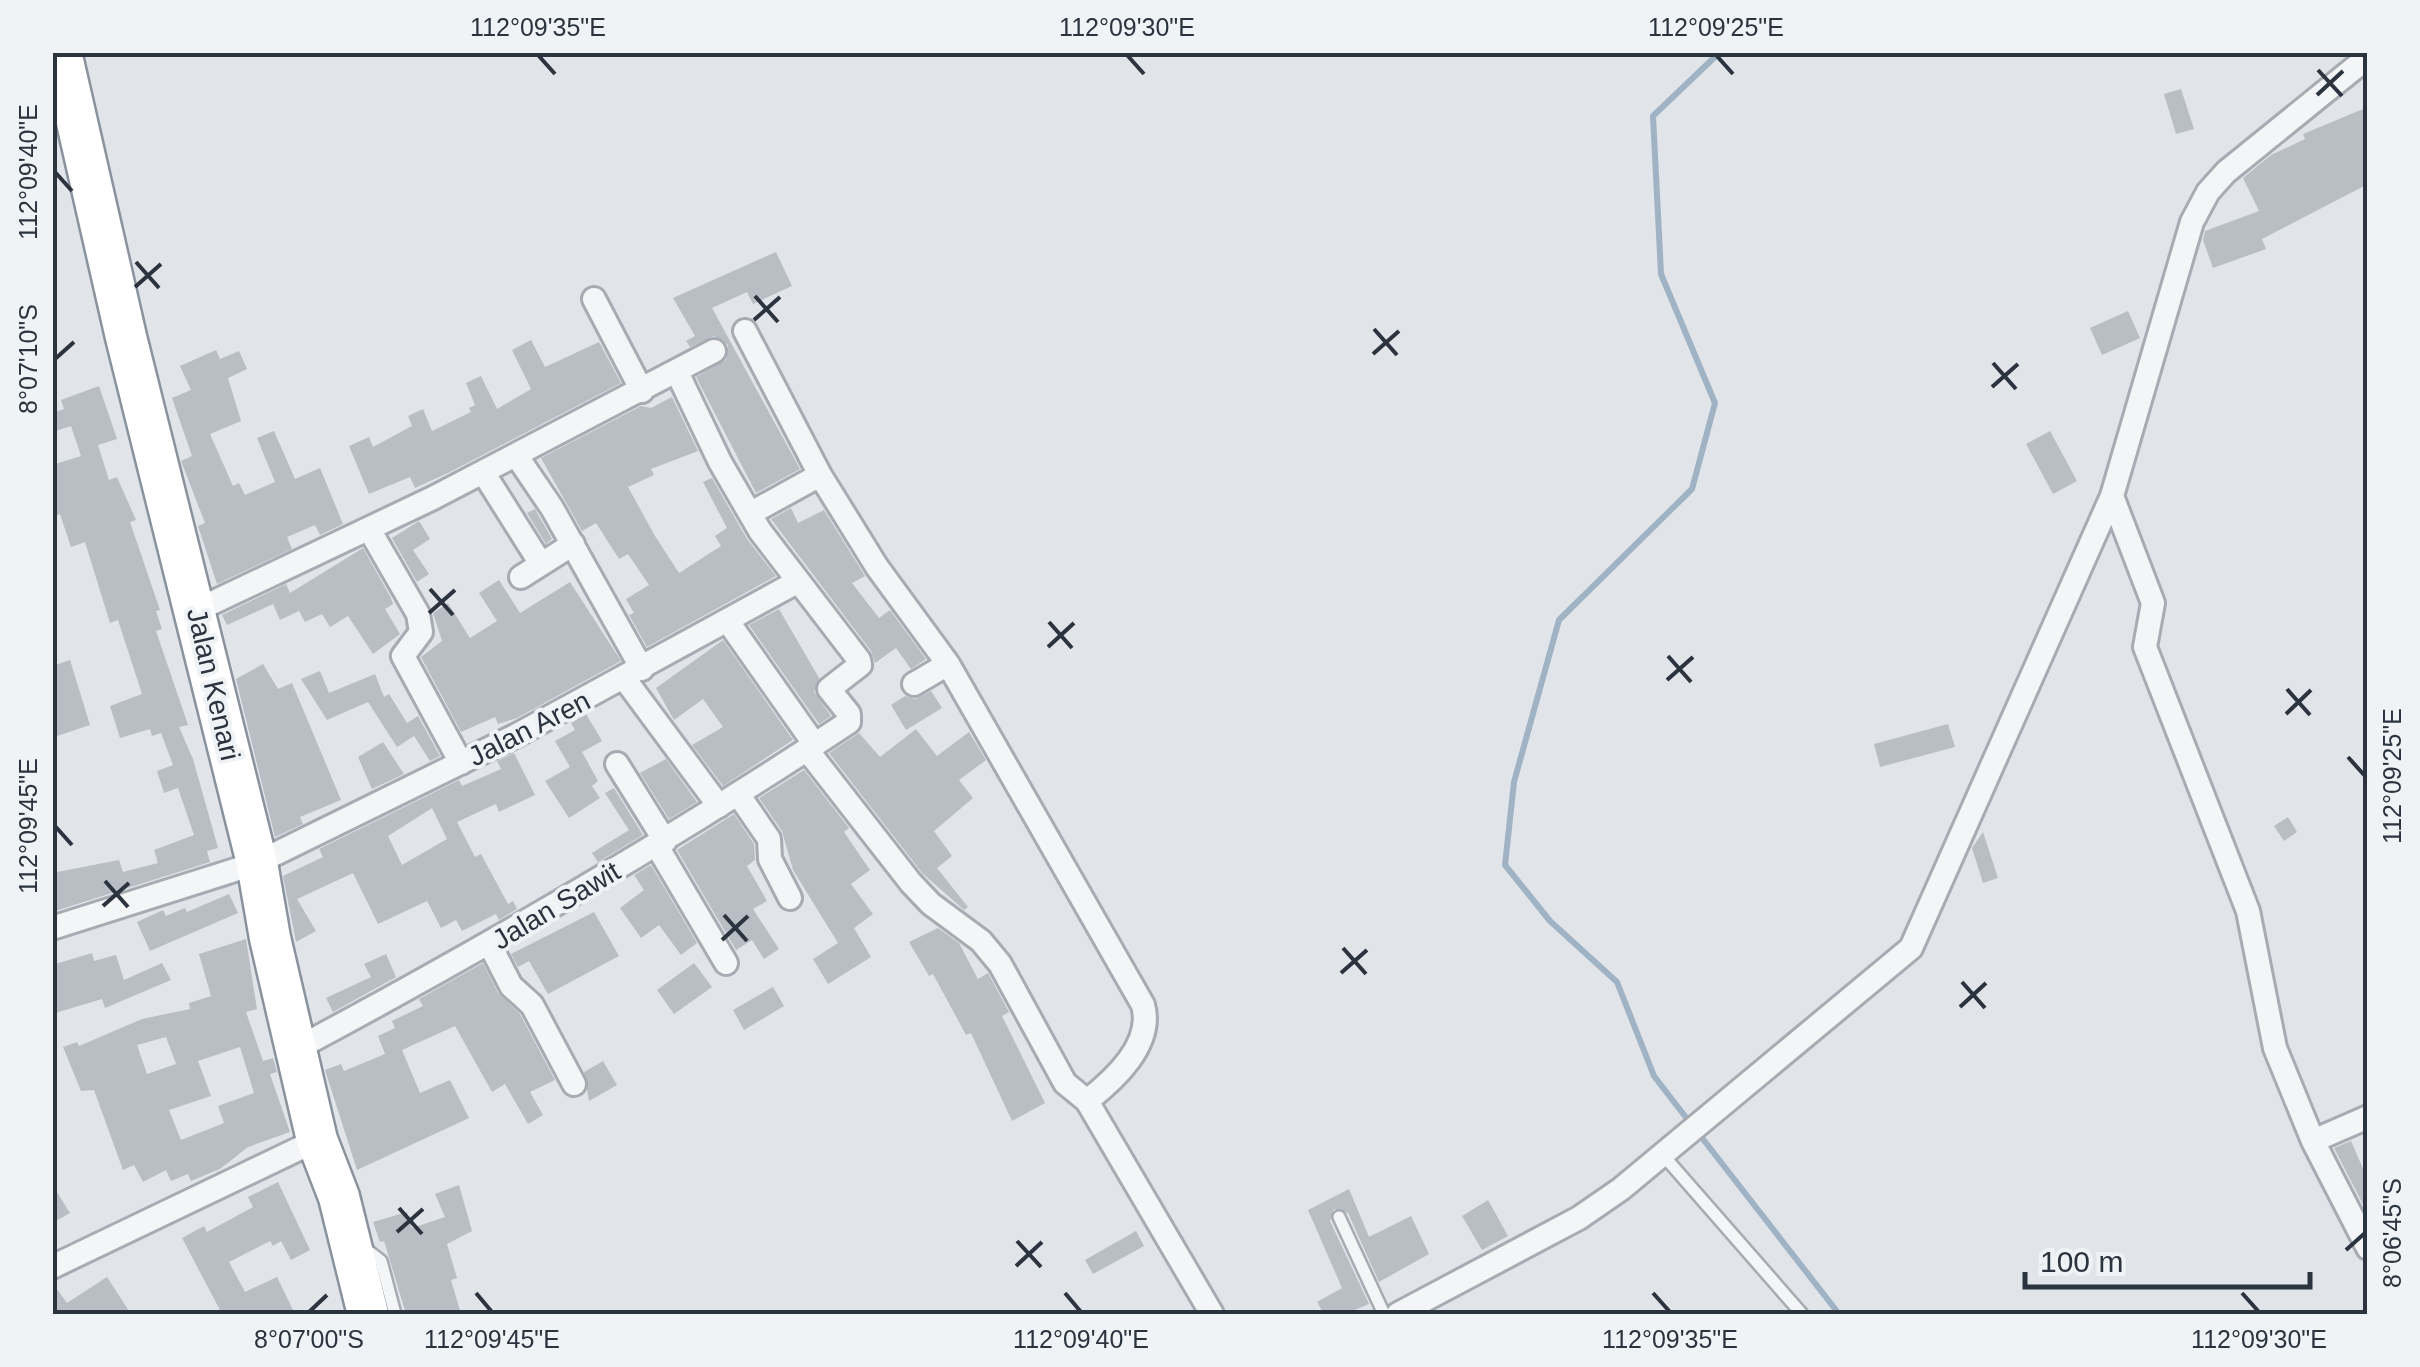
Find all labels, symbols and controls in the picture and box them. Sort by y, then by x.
text: 112°09'35"E [470,13,606,41]
text: 112°09'30"E [1059,13,1195,41]
text: 112°09'25"E [1648,13,1784,41]
text: 112°09'40"E [14,104,42,240]
text: 8°07'10"S [14,304,42,414]
street label: Jalan Kenari [181,605,246,763]
street label: Jalan Aren [463,685,595,772]
text: 112°09'25"E [2378,708,2406,844]
text: 112°09'45"E [14,758,42,894]
street label: Jalan Sawit [487,855,626,956]
text: 8°06'45"S [2378,1178,2406,1288]
scale bar [2025,1227,2310,1289]
text: 100 m [2040,1245,2123,1278]
text: 8°07'00"S [254,1325,364,1353]
text: 112°09'45"E [424,1325,560,1353]
text: 112°09'40"E [1013,1325,1149,1353]
text: 112°09'35"E [1602,1325,1738,1353]
text: 112°09'30"E [2191,1325,2327,1353]

